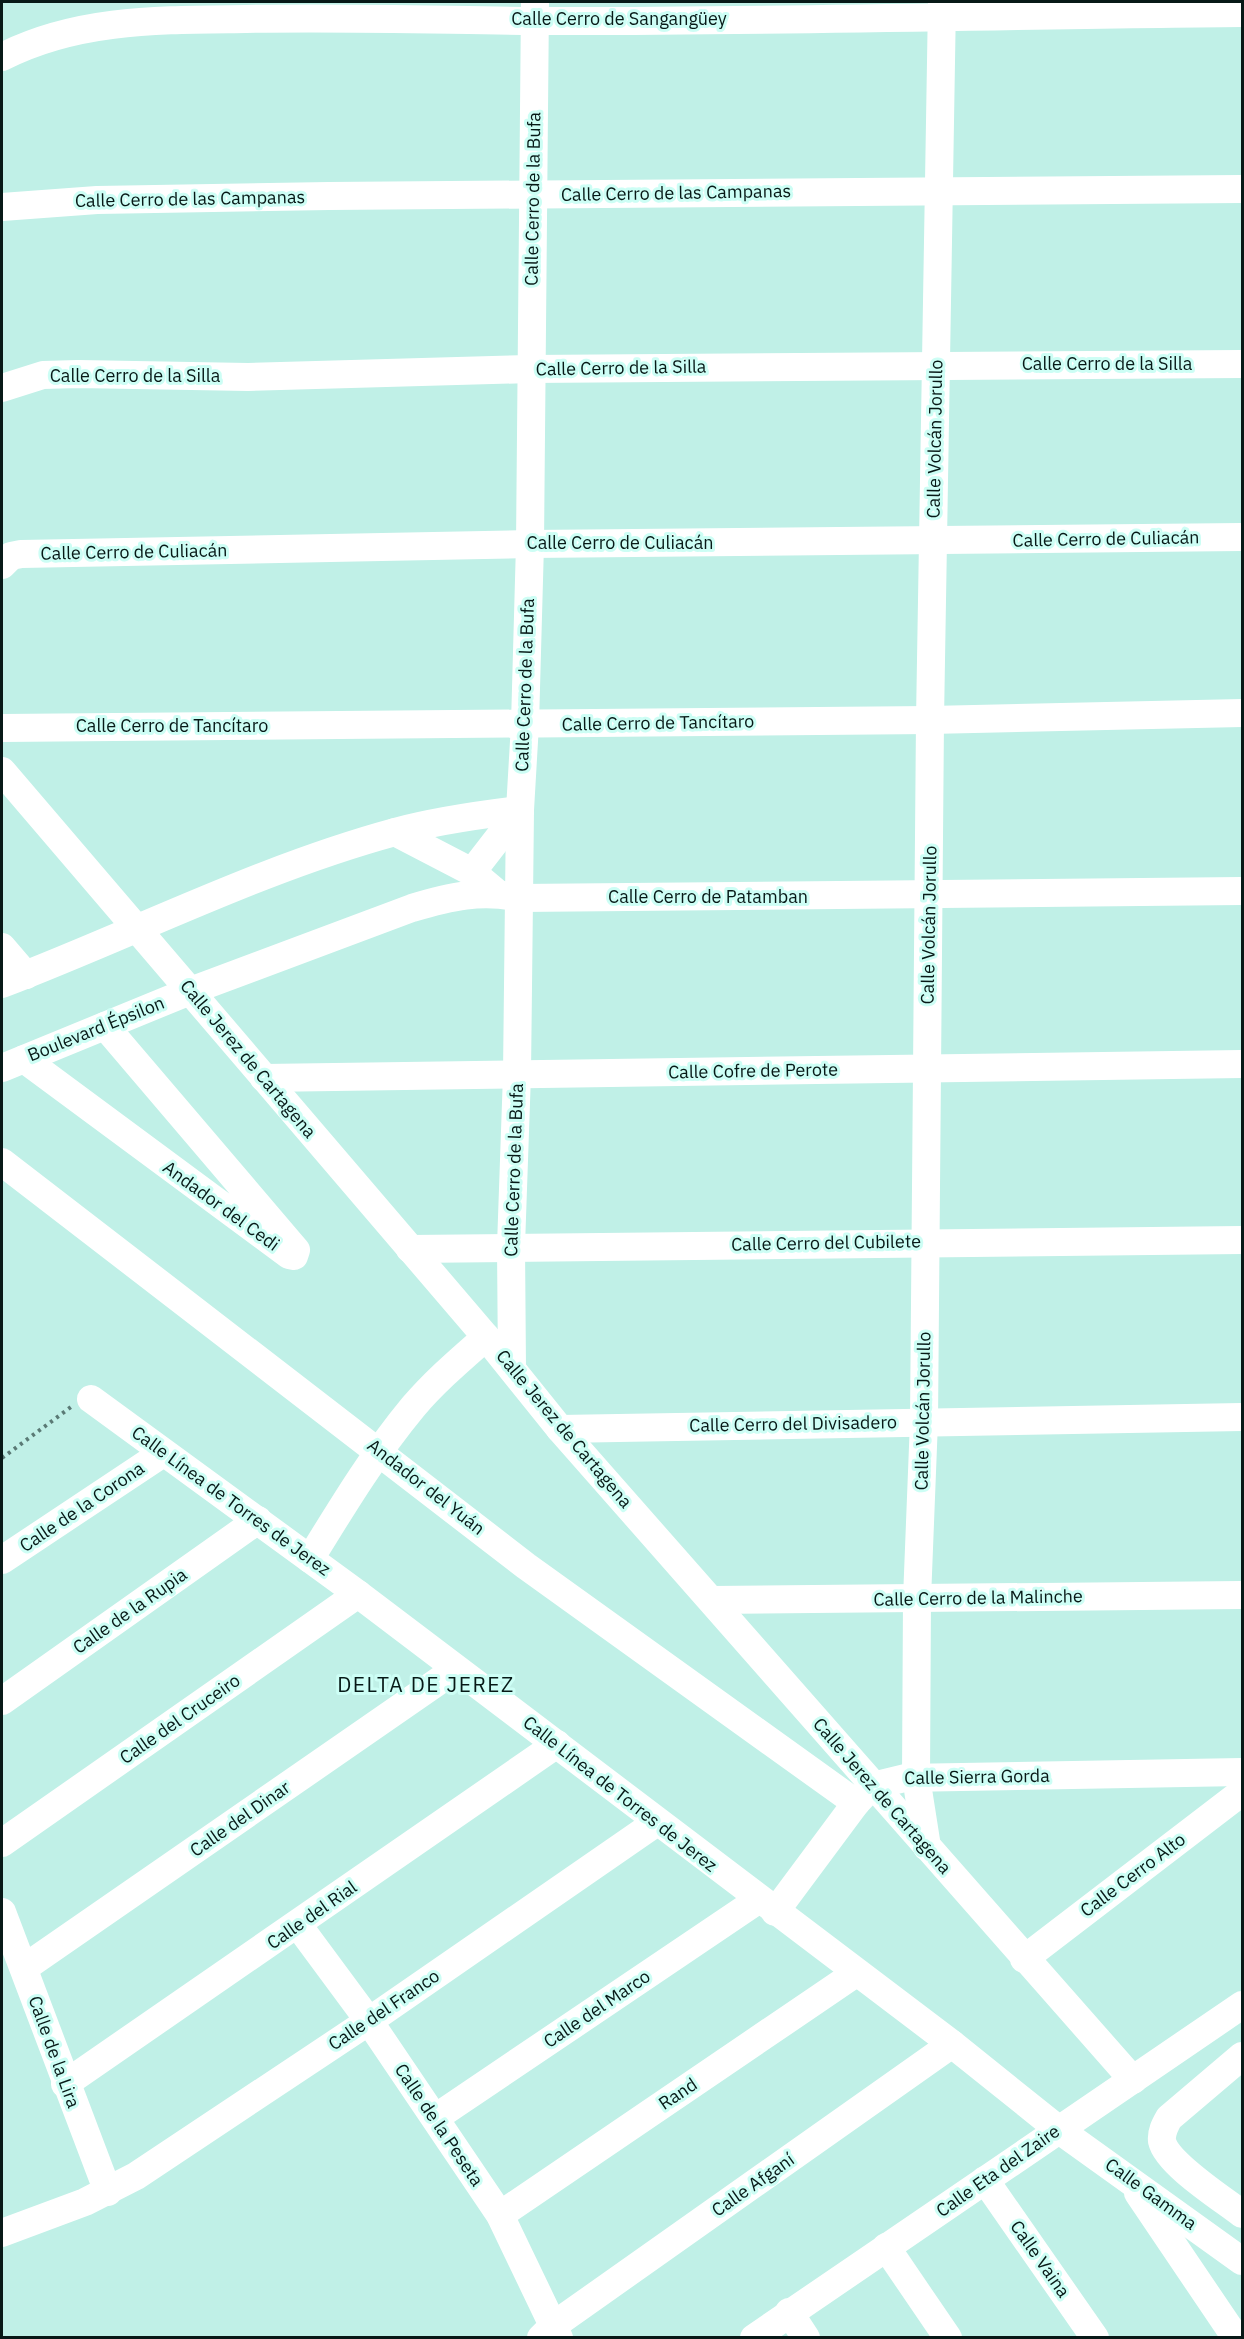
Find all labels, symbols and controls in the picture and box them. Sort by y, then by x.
street label: Calle Cerro de Sangangüey [511,7,727,30]
street label: Calle Cerro de la Bufa [519,111,546,286]
street label: Calle Cerro de las Campanas [561,179,791,206]
street label: Calle Cerro de las Campanas [75,185,305,212]
street label: Calle Cerro de la Silla [1022,352,1193,375]
street label: Calle Cerro de la Silla [535,355,707,380]
street label: Calle Volcán Jorullo [922,359,947,519]
street label: Calle Cerro de la Silla [50,364,221,387]
street label: Calle Cerro de Culiacán [1012,525,1200,552]
street label: Calle Cerro de Culiacán [526,531,714,554]
street label: Calle Cerro de Culiacán [40,538,228,565]
street label: Calle Cerro de la Bufa [510,597,539,772]
street label: Calle Cerro de Tancítaro [561,709,755,736]
street label: Calle Cerro de Tancítaro [76,714,268,737]
street label: Calle Volcán Jorullo [916,845,941,1005]
street label: Calle Cerro de Patamban [608,885,808,908]
street label: Calle Jerez de Cartagena [175,975,322,1143]
street label: Boulevard Épsilon [24,991,168,1066]
street label: Calle Cofre de Perote [668,1058,838,1083]
street label: Calle Cerro de la Bufa [499,1082,528,1257]
street label: Andador del Cedi [158,1156,284,1256]
street label: Calle Cerro del Cubilete [731,1229,921,1256]
street label: Calle Volcán Jorullo [910,1331,935,1491]
street label: Calle Jerez de Cartagena [491,1345,638,1513]
street label: Calle Cerro del Divisadero [689,1410,897,1437]
street label: Calle Línea de Torres de Jerez [127,1421,335,1580]
street label: Andador del Yuán [363,1434,490,1540]
street label: Calle de la Corona [15,1456,149,1557]
street label: Calle de la Rupia [68,1562,192,1659]
street label: Calle Cerro de la Malinche [873,1584,1083,1611]
street label: Calle del Cruceiro [115,1668,244,1769]
district label: DELTA DE JEREZ [337,1670,515,1698]
street label: Calle Línea de Torres de Jerez [519,1711,722,1877]
street label: Calle Jerez de Cartagena [808,1713,957,1879]
street label: Calle Sierra Gorda [904,1764,1050,1789]
street label: Calle del Dinar [185,1775,295,1862]
street label: Calle Cerro Alto [1076,1828,1190,1922]
street label: Calle del Rial [262,1875,361,1954]
street label: Calle del Franco [324,1964,444,2055]
street label: Calle del Marco [539,1964,654,2053]
street label: Calle de la Lira [24,1993,86,2111]
street label: Calle de la Peseta [390,2059,489,2191]
street label: Rand [654,2072,701,2115]
street label: Calle Eta del Zaire [931,2119,1064,2222]
street label: Calle Afganí [707,2147,799,2221]
street label: Calle Gamma [1101,2153,1202,2235]
street label: Calle Vaina [1005,2216,1076,2302]

